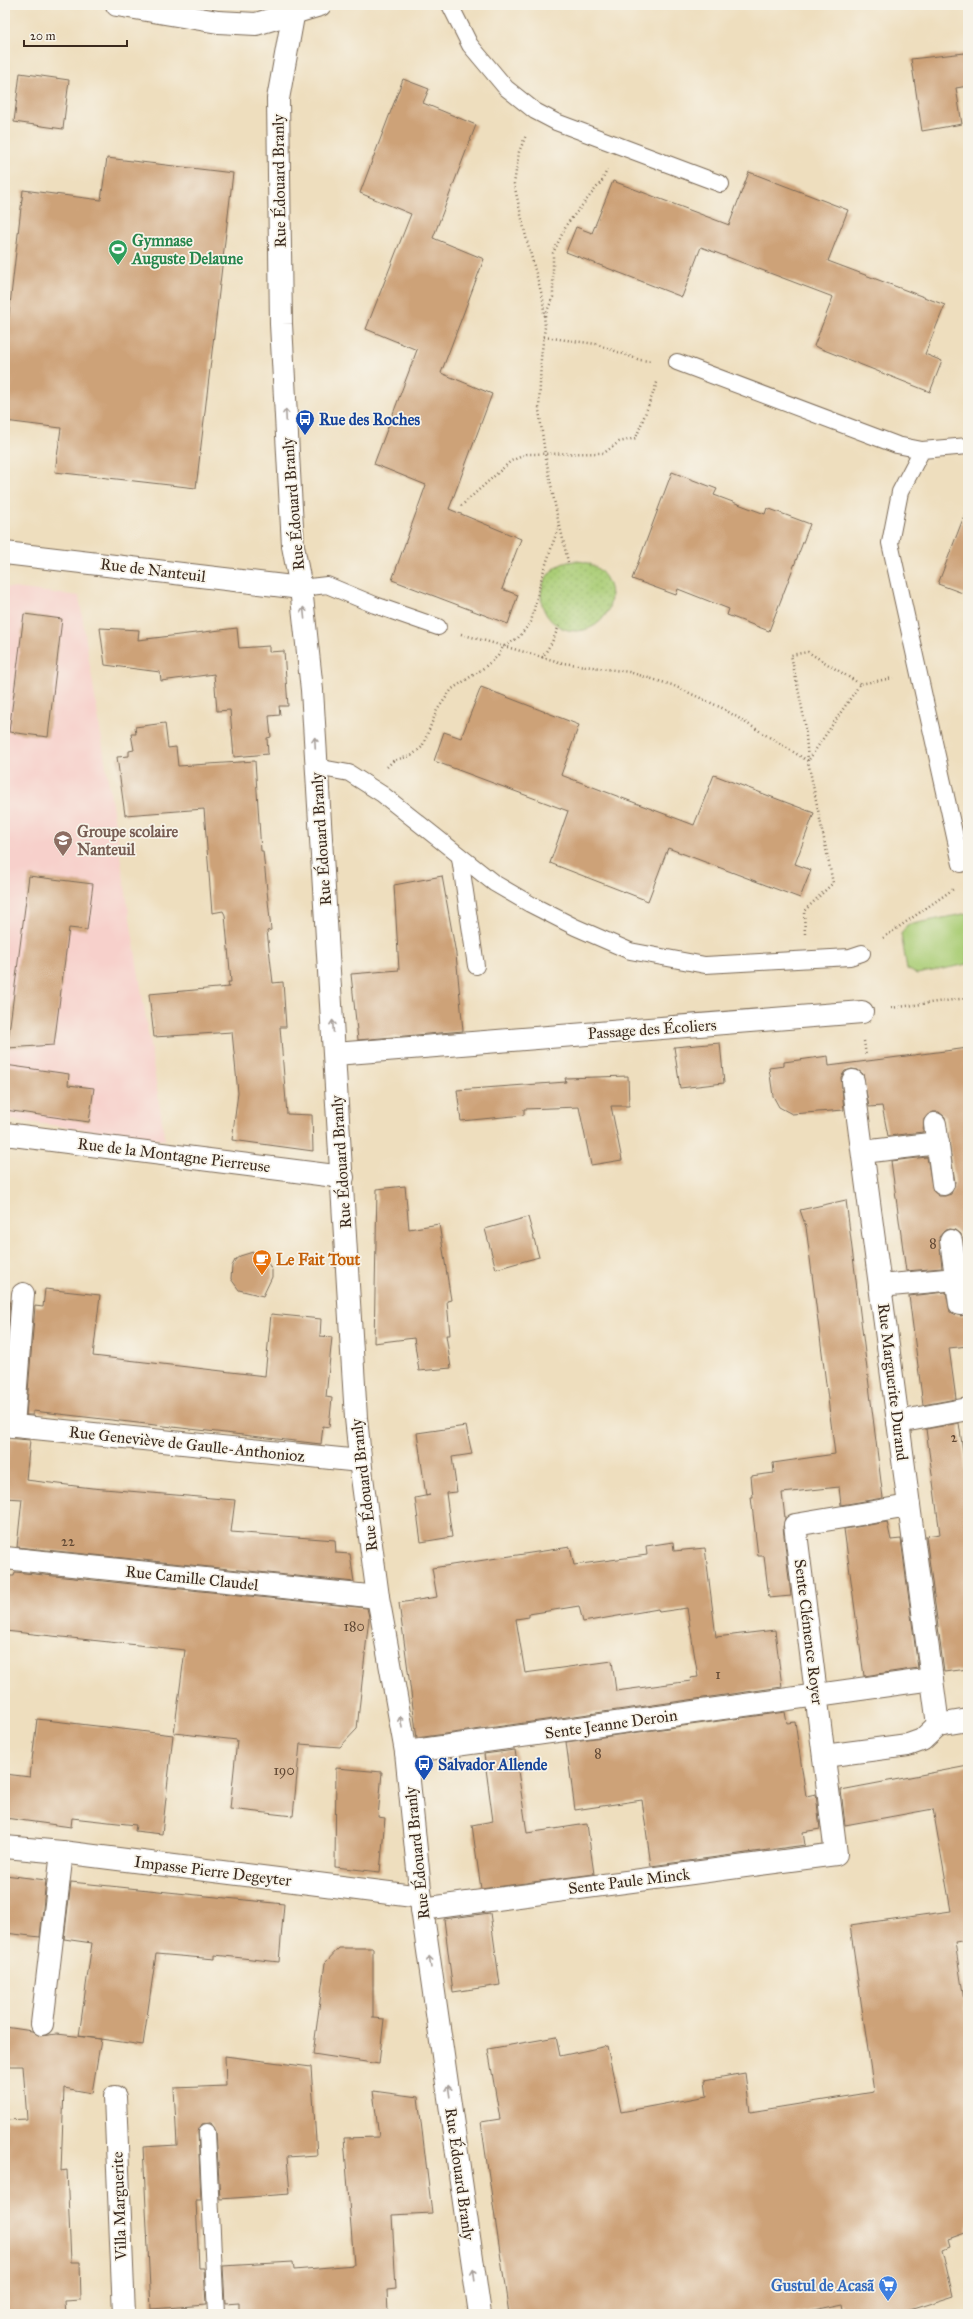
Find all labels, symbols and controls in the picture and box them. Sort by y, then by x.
scale bar [24,22,127,48]
text: 20 m [30,29,56,43]
street label: Rue Édouard Branly [266,114,290,248]
place label: Gymnase Auguste Delaune [131,231,243,269]
sports icon: Gymnase Auguste Delaune [107,238,129,266]
bus stop icon: Rue des Roches [294,408,316,436]
one-way arrow [282,409,289,422]
place label: Rue des Roches [319,410,420,429]
street label: Rue Édouard Branly [276,436,308,572]
street label: Rue de Nanteuil [99,554,207,586]
one-way arrow [300,607,308,620]
one-way arrow [311,737,319,750]
street label: Rue Édouard Branly [305,771,335,906]
place label: Groupe scolaire Nanteuil [77,822,179,859]
school or university icon: Groupe scolaire Nanteuil [52,829,74,857]
street label: Passage des Écoliers [587,1013,717,1044]
one-way arrow [329,1020,336,1033]
street label: Rue Édouard Branly [325,1094,355,1229]
street label: Rue de la Montagne Pierreuse [77,1134,272,1177]
house number: 8 [929,1235,937,1252]
cafe icon: Le Fait Tout [251,1248,273,1276]
place label: Le Fait Tout [276,1250,361,1269]
street label: Rue Marguerite Durand [873,1302,912,1462]
street label: Rue Édouard Branly [344,1417,382,1553]
street label: Rue Geneviève de Gaulle-Anthonioz [68,1422,307,1466]
house number: 2 [951,1429,958,1446]
house number: 22 [61,1533,75,1550]
street label: Sente Clémence Royer [791,1558,827,1706]
street label: Rue Camille Claudel [125,1562,260,1594]
house number: 180 [343,1618,365,1635]
house number: 1 [715,1666,721,1683]
street label: Sente Jeanne Deroin [543,1705,679,1744]
one-way arrow [396,1716,404,1729]
house number: 8 [594,1745,602,1762]
bus stop icon: Salvador Allende [413,1753,435,1781]
place label: Salvador Allende [438,1755,548,1774]
house number: 190 [273,1762,295,1779]
street label: Rue Édouard Branly [399,1785,433,1921]
street label: Impasse Pierre Degeyter [133,1852,293,1891]
street label: Sente Paule Minck [567,1864,692,1898]
one-way arrow [426,1956,434,1969]
one-way arrow [445,2085,453,2098]
street label: Rue Édouard Branly [441,2106,481,2242]
street label: Villa Marguerite [108,2151,131,2262]
one-way arrow [470,2269,478,2282]
supermarket icon: Gustul de Acasã [877,2274,899,2302]
place label: Gustul de Acasã [771,2276,875,2295]

